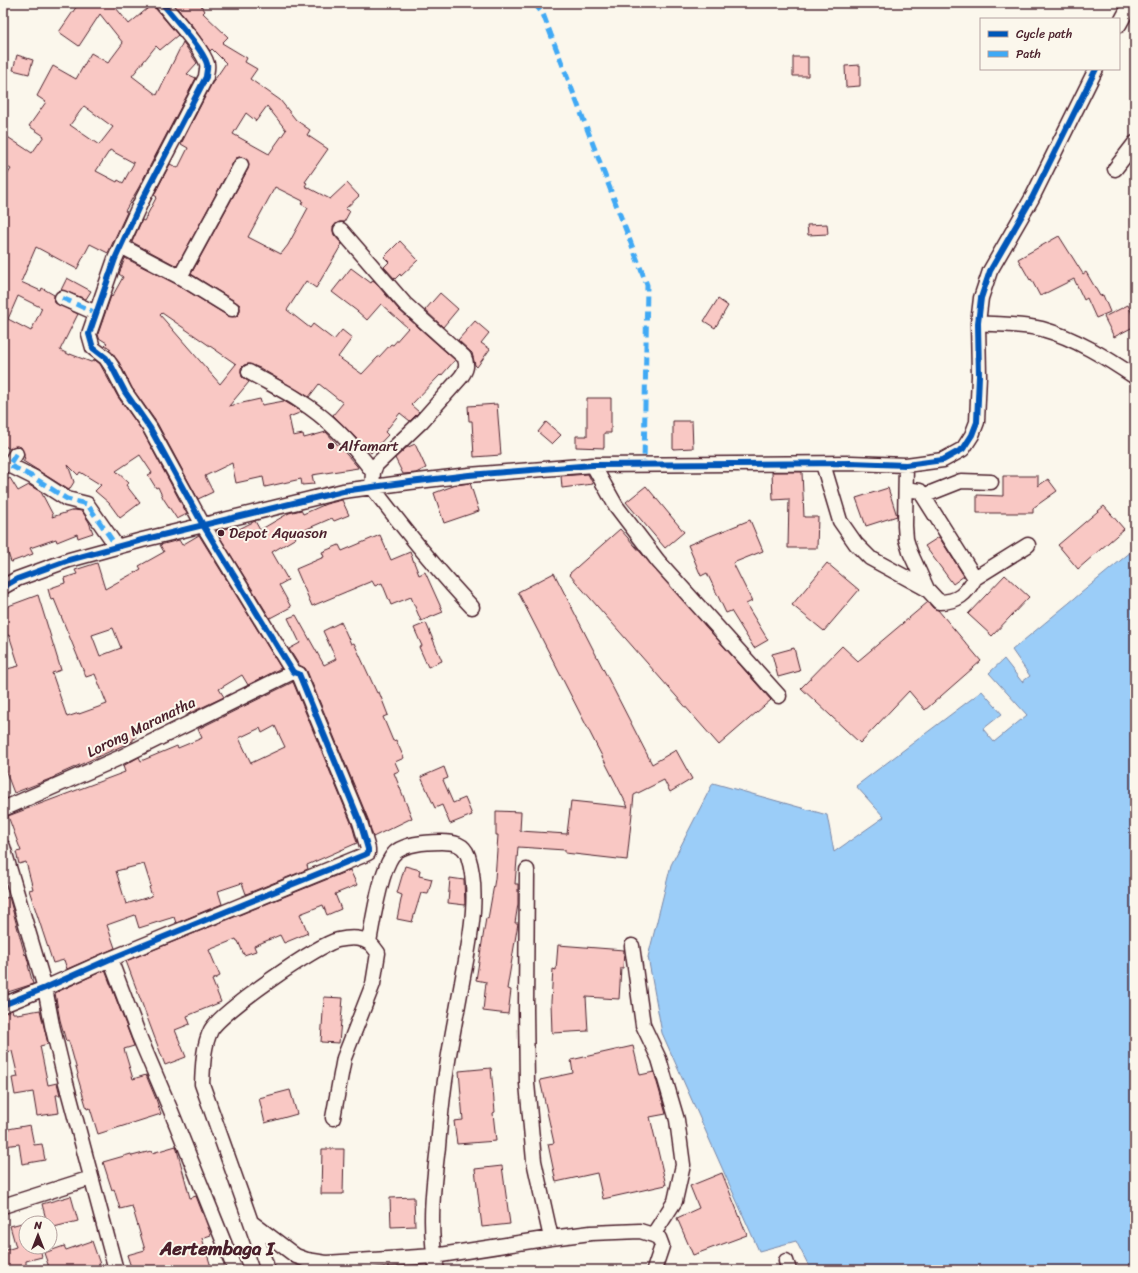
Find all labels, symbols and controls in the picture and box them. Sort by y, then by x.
legend [980,18,1120,70]
text: Cycle path [1016,23,1072,45]
text: Path [1016,43,1041,65]
place label: Alfamart [338,433,399,459]
marker: Alfamart [326,441,336,451]
place label: Depot Aquason [229,520,327,546]
marker: Depot Aquason [216,528,226,538]
street label: Lorong Maranatha [82,689,200,765]
north arrow [18,1215,58,1255]
text: N [33,1216,42,1235]
district label: Aertembaga I [159,1232,276,1265]

